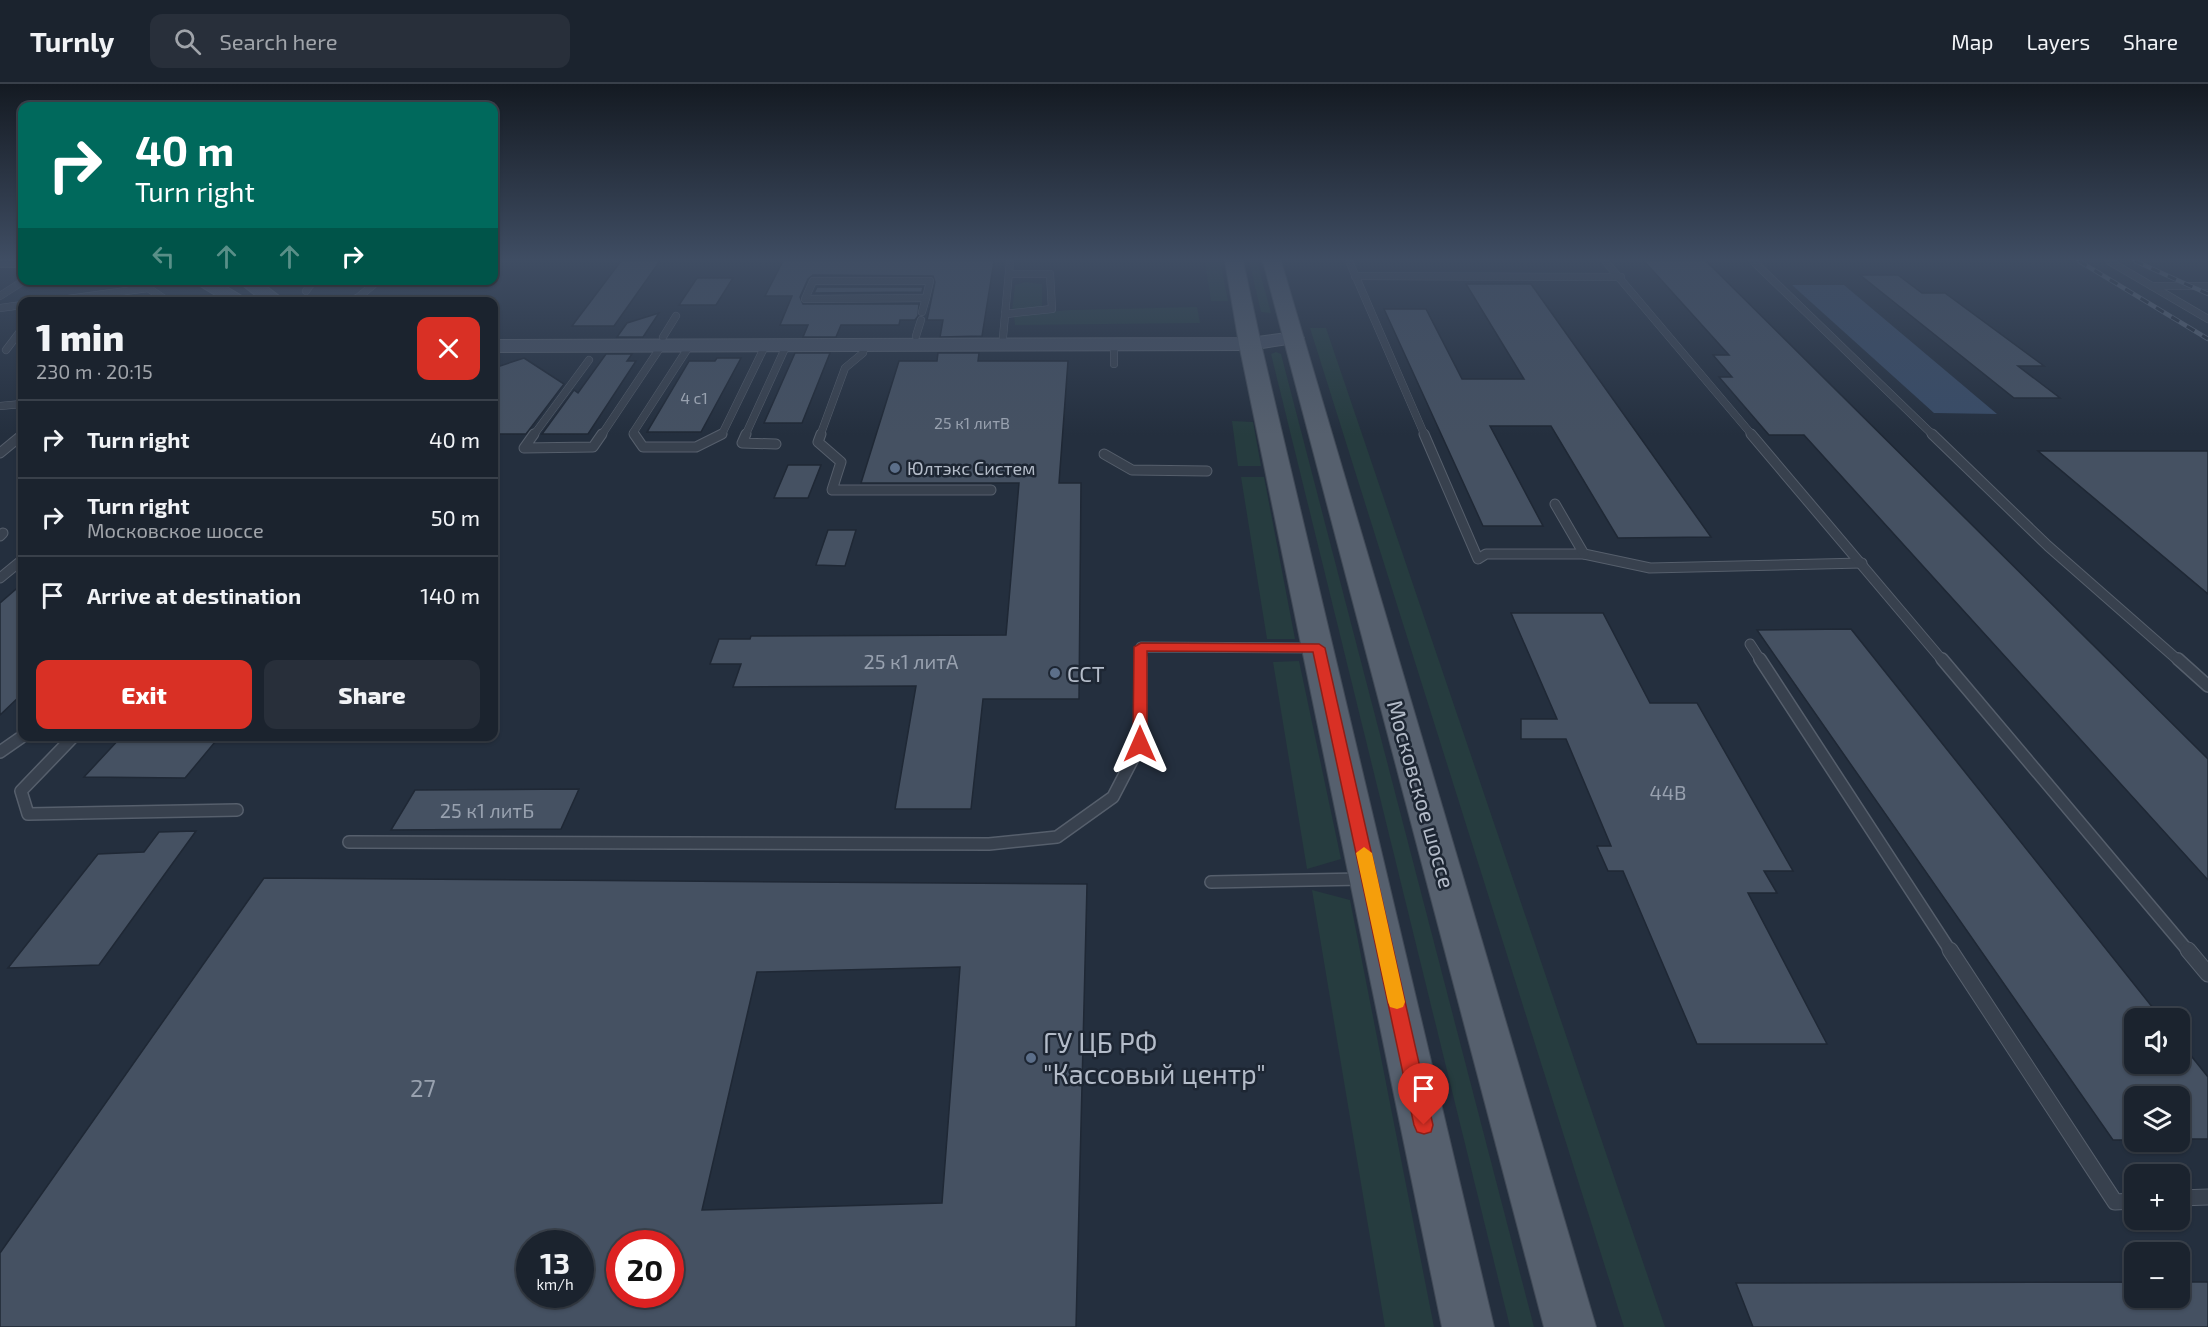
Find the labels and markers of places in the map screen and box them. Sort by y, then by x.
place label: Юлтэкс Систем [907,457,1036,479]
marker: Юлтэкс Систем [888,461,902,475]
place label: ССТ [1067,660,1105,686]
marker: ССТ [1048,666,1062,680]
place label: ГУ ЦБ РФ "Кассовый центр" [1043,1026,1266,1090]
marker: ГУ ЦБ РФ "Кассовый центр" [1024,1051,1038,1065]
pin [1398,1063,1449,1125]

